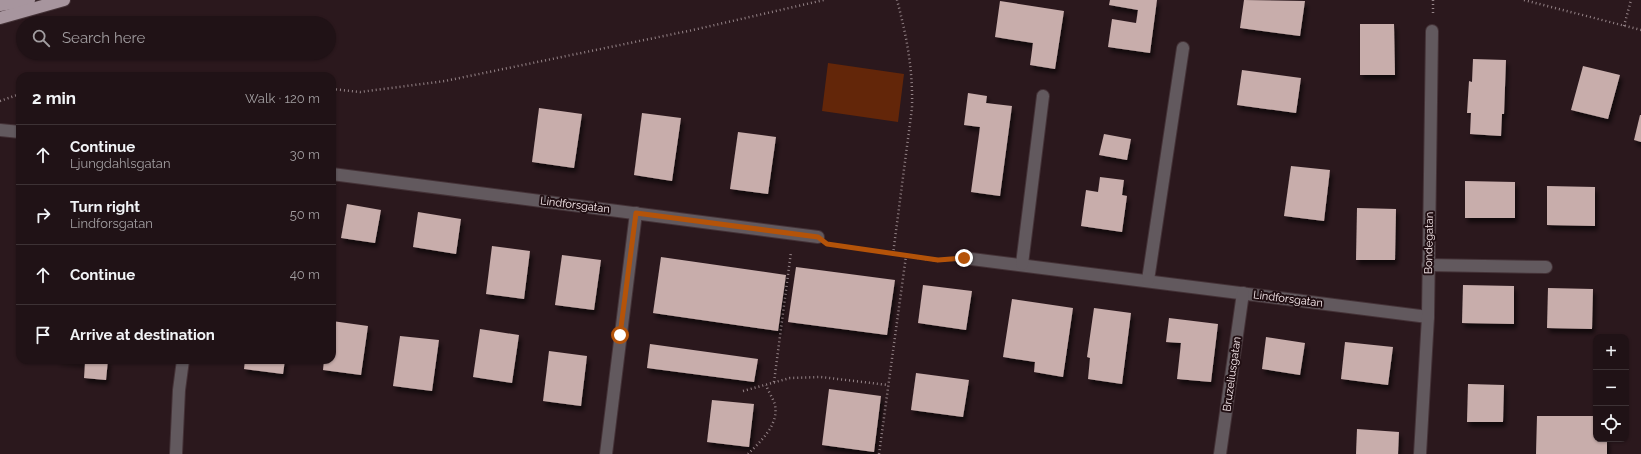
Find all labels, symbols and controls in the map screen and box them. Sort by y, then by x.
search box [16,16,336,60]
icon: search [30,27,52,49]
text: Search here [62,29,145,47]
text: 2 min [32,88,76,108]
text: Walk · 120 m [245,91,320,106]
text: Continue [70,138,135,156]
icon: ahead [32,144,54,166]
text: 30 m [290,147,320,162]
text: Ljungdahlsgatan [70,156,171,171]
street label: Lindforsgatan [539,194,611,216]
text: Turn right [70,198,140,216]
icon: right [32,204,54,226]
text: 50 m [290,207,320,222]
street label: Bondegatan [1422,212,1436,274]
text: Lindforsgatan [70,216,153,231]
route end [955,249,973,267]
icon: ahead [32,264,54,286]
text: Continue [70,266,135,284]
text: 40 m [290,267,320,282]
street label: Lindforsgatan [1252,288,1324,310]
icon: arrive [32,324,54,346]
text: Arrive at destination [70,326,215,344]
route start [611,326,629,344]
map controls [1593,334,1629,442]
button: + [1593,334,1629,370]
street label: Bruzeliusgatan [1220,336,1244,412]
button: − [1593,370,1629,406]
button: locate [1593,406,1629,442]

